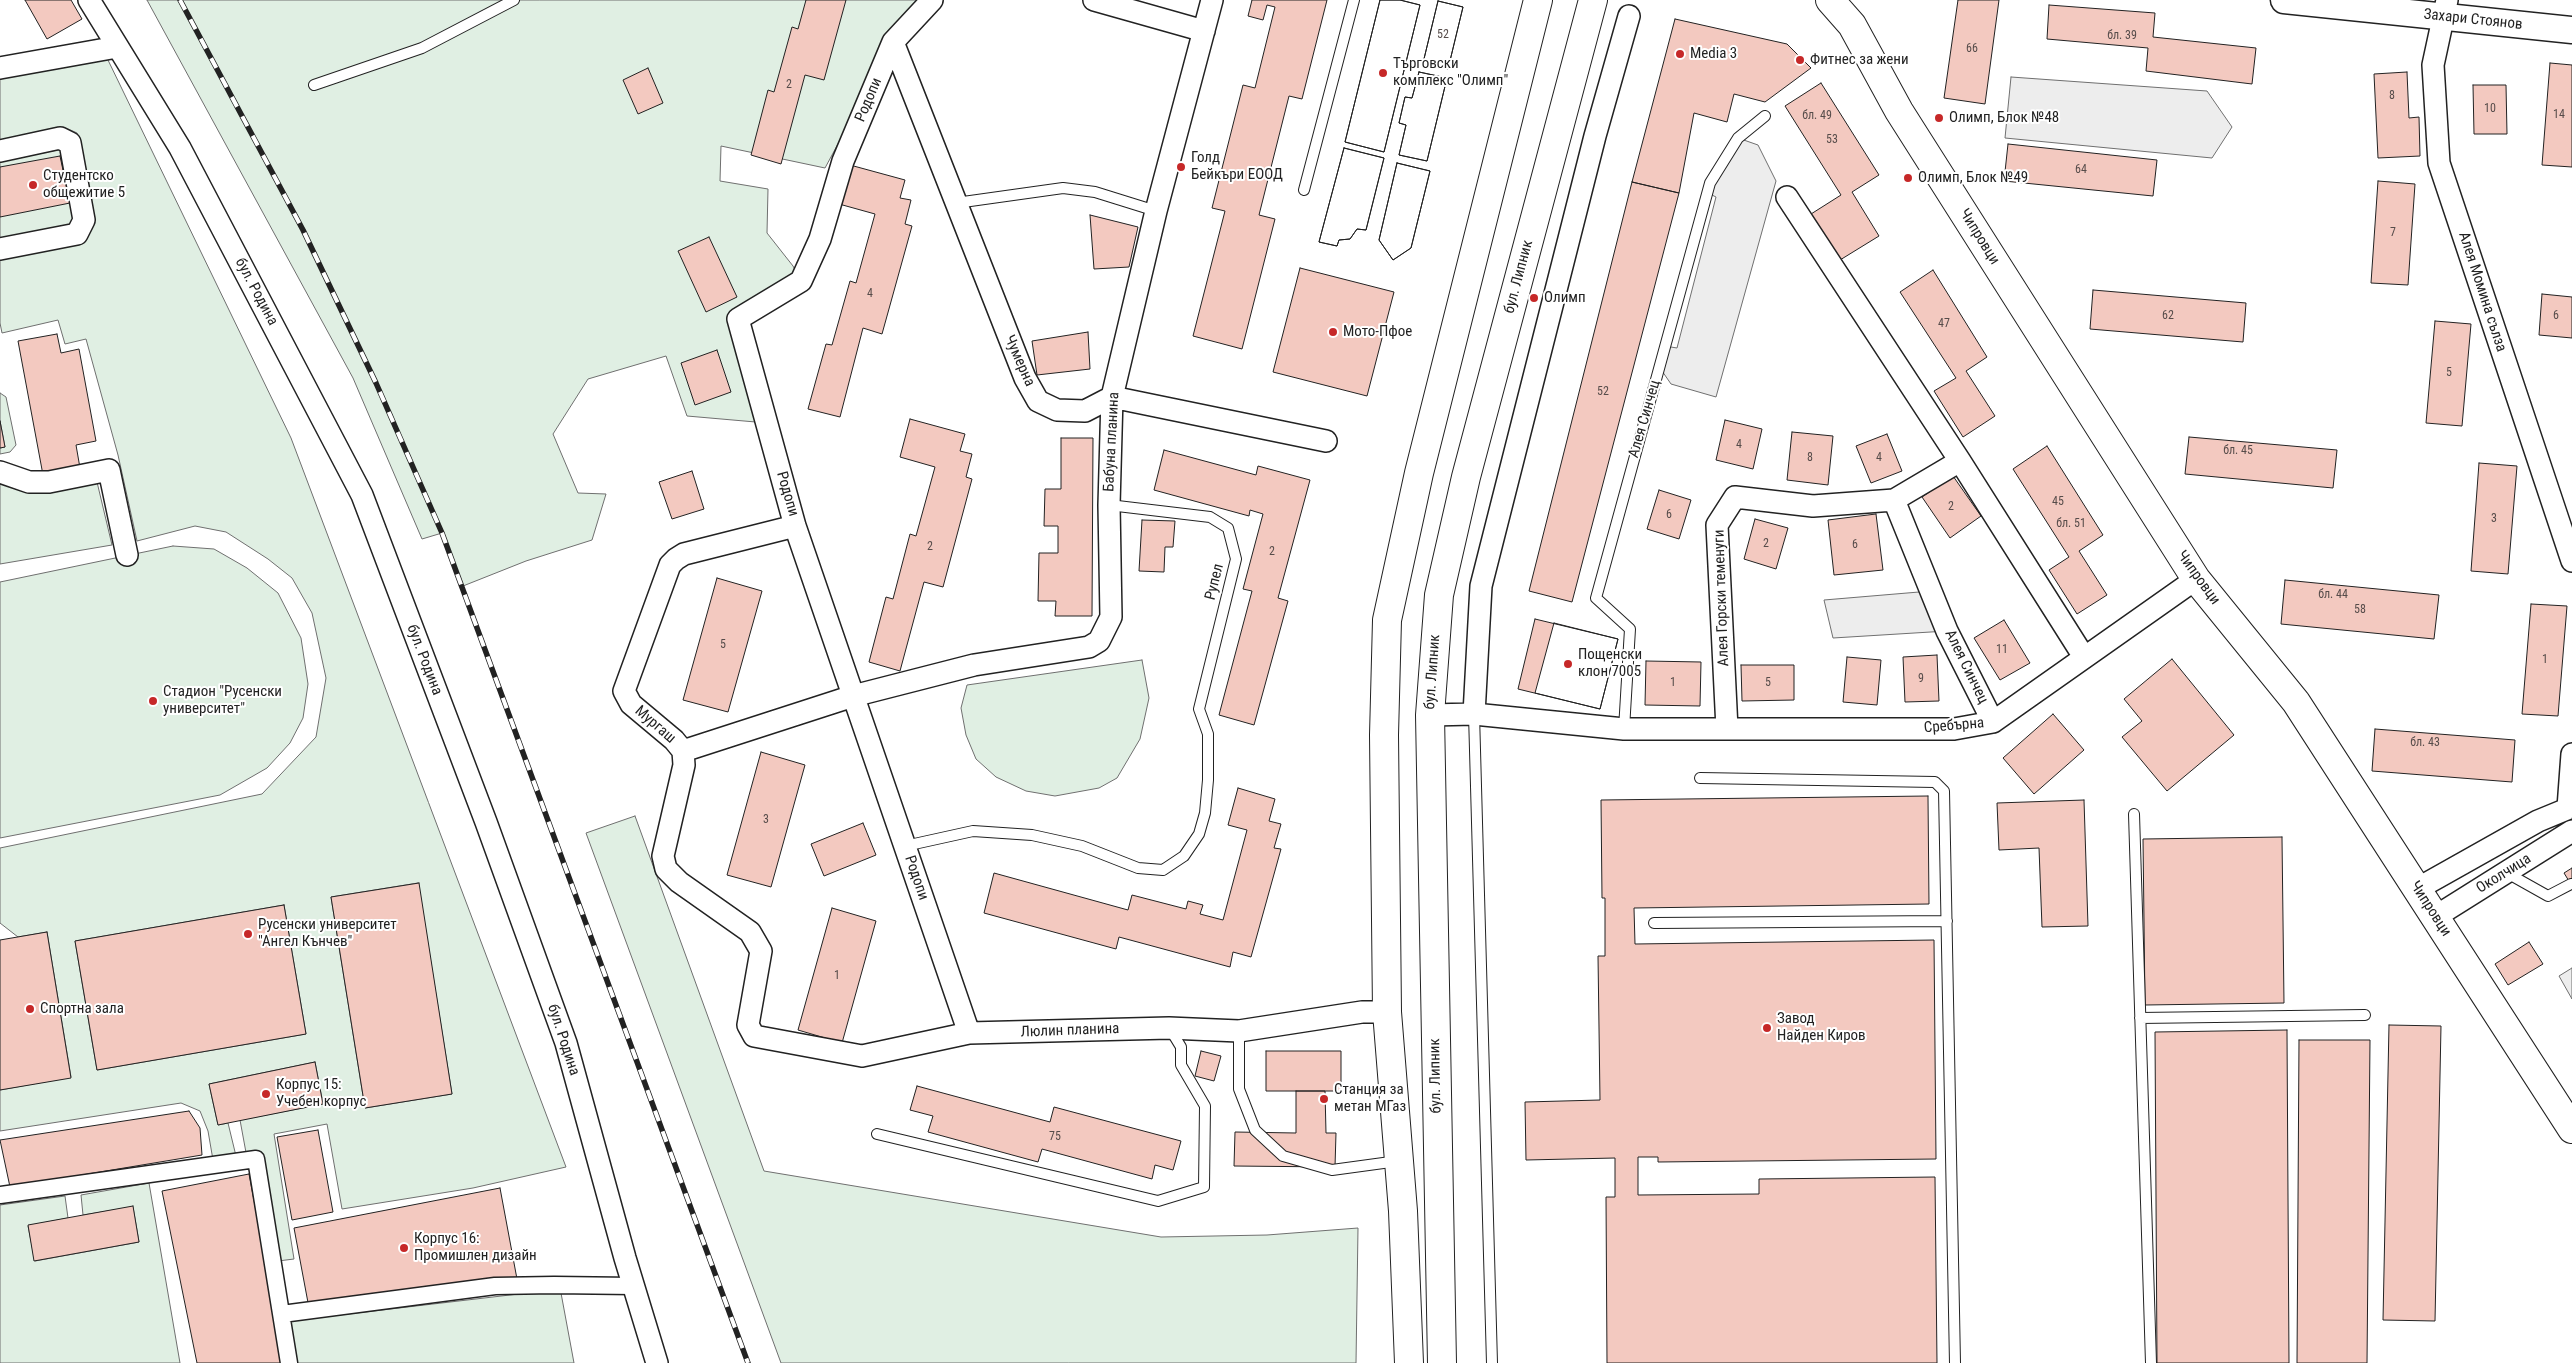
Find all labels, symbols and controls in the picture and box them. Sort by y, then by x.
street label: Захари Стоянов [2423,6,2523,34]
house number: 52 [1437,28,1449,42]
house number: бл. 39 [2107,29,2137,43]
house number: 66 [1966,42,1978,56]
place label: Media 3 [1690,45,1737,63]
marker: Media 3 [1674,48,1686,60]
place label: Фитнес за жени [1810,51,1909,69]
marker: Фитнес за жени [1794,54,1806,66]
place label: Търговски комплекс "Олимп" [1393,55,1508,90]
marker: Търговски комплекс "Олимп" [1377,67,1389,79]
street label: Родопи [852,75,886,125]
house number: 2 [786,78,792,92]
house number: 8 [2389,89,2395,103]
house number: 10 [2484,102,2496,116]
house number: 14 [2553,108,2565,122]
house number: бл. 49 [1802,109,1832,123]
place label: Олимп, Блок №48 [1949,109,2059,127]
marker: Олимп, Блок №48 [1933,112,1945,124]
house number: 53 [1826,133,1838,147]
place label: Голд Бейкъри ЕООД [1191,149,1283,184]
marker: Голд Бейкъри ЕООД [1175,161,1187,173]
house number: 64 [2075,163,2087,177]
place label: Студентско общежитие 5 [43,167,125,202]
place label: Олимп, Блок №49 [1918,169,2028,187]
marker: Олимп, Блок №49 [1902,172,1914,184]
marker: Студентско общежитие 5 [27,179,39,191]
street label: Чипровци [1955,206,2003,268]
house number: 7 [2390,226,2396,240]
street label: Алея Момина сълза [2454,230,2510,354]
street label: бул. Липник [1501,238,1537,316]
street label: бул. Родина [231,255,281,329]
house number: 4 [867,287,873,301]
place label: Олимп [1544,289,1586,307]
marker: Олимп [1528,292,1540,304]
house number: 62 [2162,309,2174,323]
house number: 6 [2553,309,2559,323]
house number: 47 [1938,317,1950,331]
place label: Мото-Пфое [1343,323,1412,341]
marker: Мото-Пфое [1327,326,1339,338]
street label: Чумерна [1000,333,1038,389]
house number: 5 [2446,366,2452,380]
street label: Алея Синчец [1625,378,1665,460]
house number: 52 [1597,385,1609,399]
street label: Бабуна планина [1100,392,1124,492]
house number: 4 [1736,438,1742,452]
house number: бл. 45 [2223,444,2253,458]
house number: 8 [1807,451,1813,465]
house number: 4 [1876,451,1882,465]
street label: Родопи [772,469,802,519]
house number: 45 [2052,495,2064,509]
house number: 2 [1948,500,1954,514]
house number: 6 [1666,508,1672,522]
house number: 3 [2491,512,2497,526]
house number: бл. 51 [2056,517,2086,531]
street label: Алея Горски теменуги [1711,529,1733,667]
house number: 2 [1763,537,1769,551]
house number: 6 [1852,538,1858,552]
house number: 2 [927,540,933,554]
house number: 2 [1269,545,1275,559]
street label: Чипровци [2172,548,2224,608]
street label: Рупел [1202,562,1228,602]
house number: бл. 44 [2318,588,2348,602]
house number: 58 [2354,603,2366,617]
street label: бул. Родина [402,622,446,698]
street label: Алея Синчец [1940,627,1992,707]
street label: бул. Липник [1421,634,1445,710]
house number: 5 [720,638,726,652]
house number: 11 [1996,643,2008,657]
place label: Пощенски клон 7005 [1578,646,1642,681]
house number: 1 [2542,653,2548,667]
marker: Пощенски клон 7005 [1562,658,1574,670]
house number: 9 [1918,672,1924,686]
house number: 1 [1670,676,1676,690]
house number: 5 [1765,676,1771,690]
place label: Стадион "Русенски университет" [163,683,282,718]
marker: Стадион "Русенски университет" [147,695,159,707]
street label: Мургаш [631,702,679,748]
street label: Сребърна [1923,714,1985,738]
house number: бл. 43 [2410,736,2440,750]
house number: 3 [763,813,769,827]
street label: Околчица [2473,850,2535,898]
street label: Родопи [900,853,932,903]
street label: Чипровци [2405,878,2455,940]
place label: Русенски университет "Ангел Кънчев" [258,916,397,951]
marker: Русенски университет "Ангел Кънчев" [242,928,254,940]
house number: 1 [834,969,840,983]
place label: Спортна зала [40,1000,124,1018]
street label: бул. Родина [543,1002,583,1078]
marker: Спортна зала [24,1003,36,1015]
place label: Завод Найден Киров [1777,1010,1866,1045]
street label: Люлин планина [1020,1020,1120,1042]
marker: Завод Найден Киров [1761,1022,1773,1034]
street label: бул. Липник [1426,1038,1446,1114]
place label: Корпус 15: Учебен корпус [276,1076,366,1111]
place label: Станция за метан МГаз [1334,1081,1406,1116]
marker: Корпус 15: Учебен корпус [260,1088,272,1100]
marker: Станция за метан МГаз [1318,1093,1330,1105]
house number: 75 [1049,1130,1061,1144]
place label: Корпус 16: Промишлен дизайн [414,1230,537,1265]
marker: Корпус 16: Промишлен дизайн [398,1242,410,1254]

